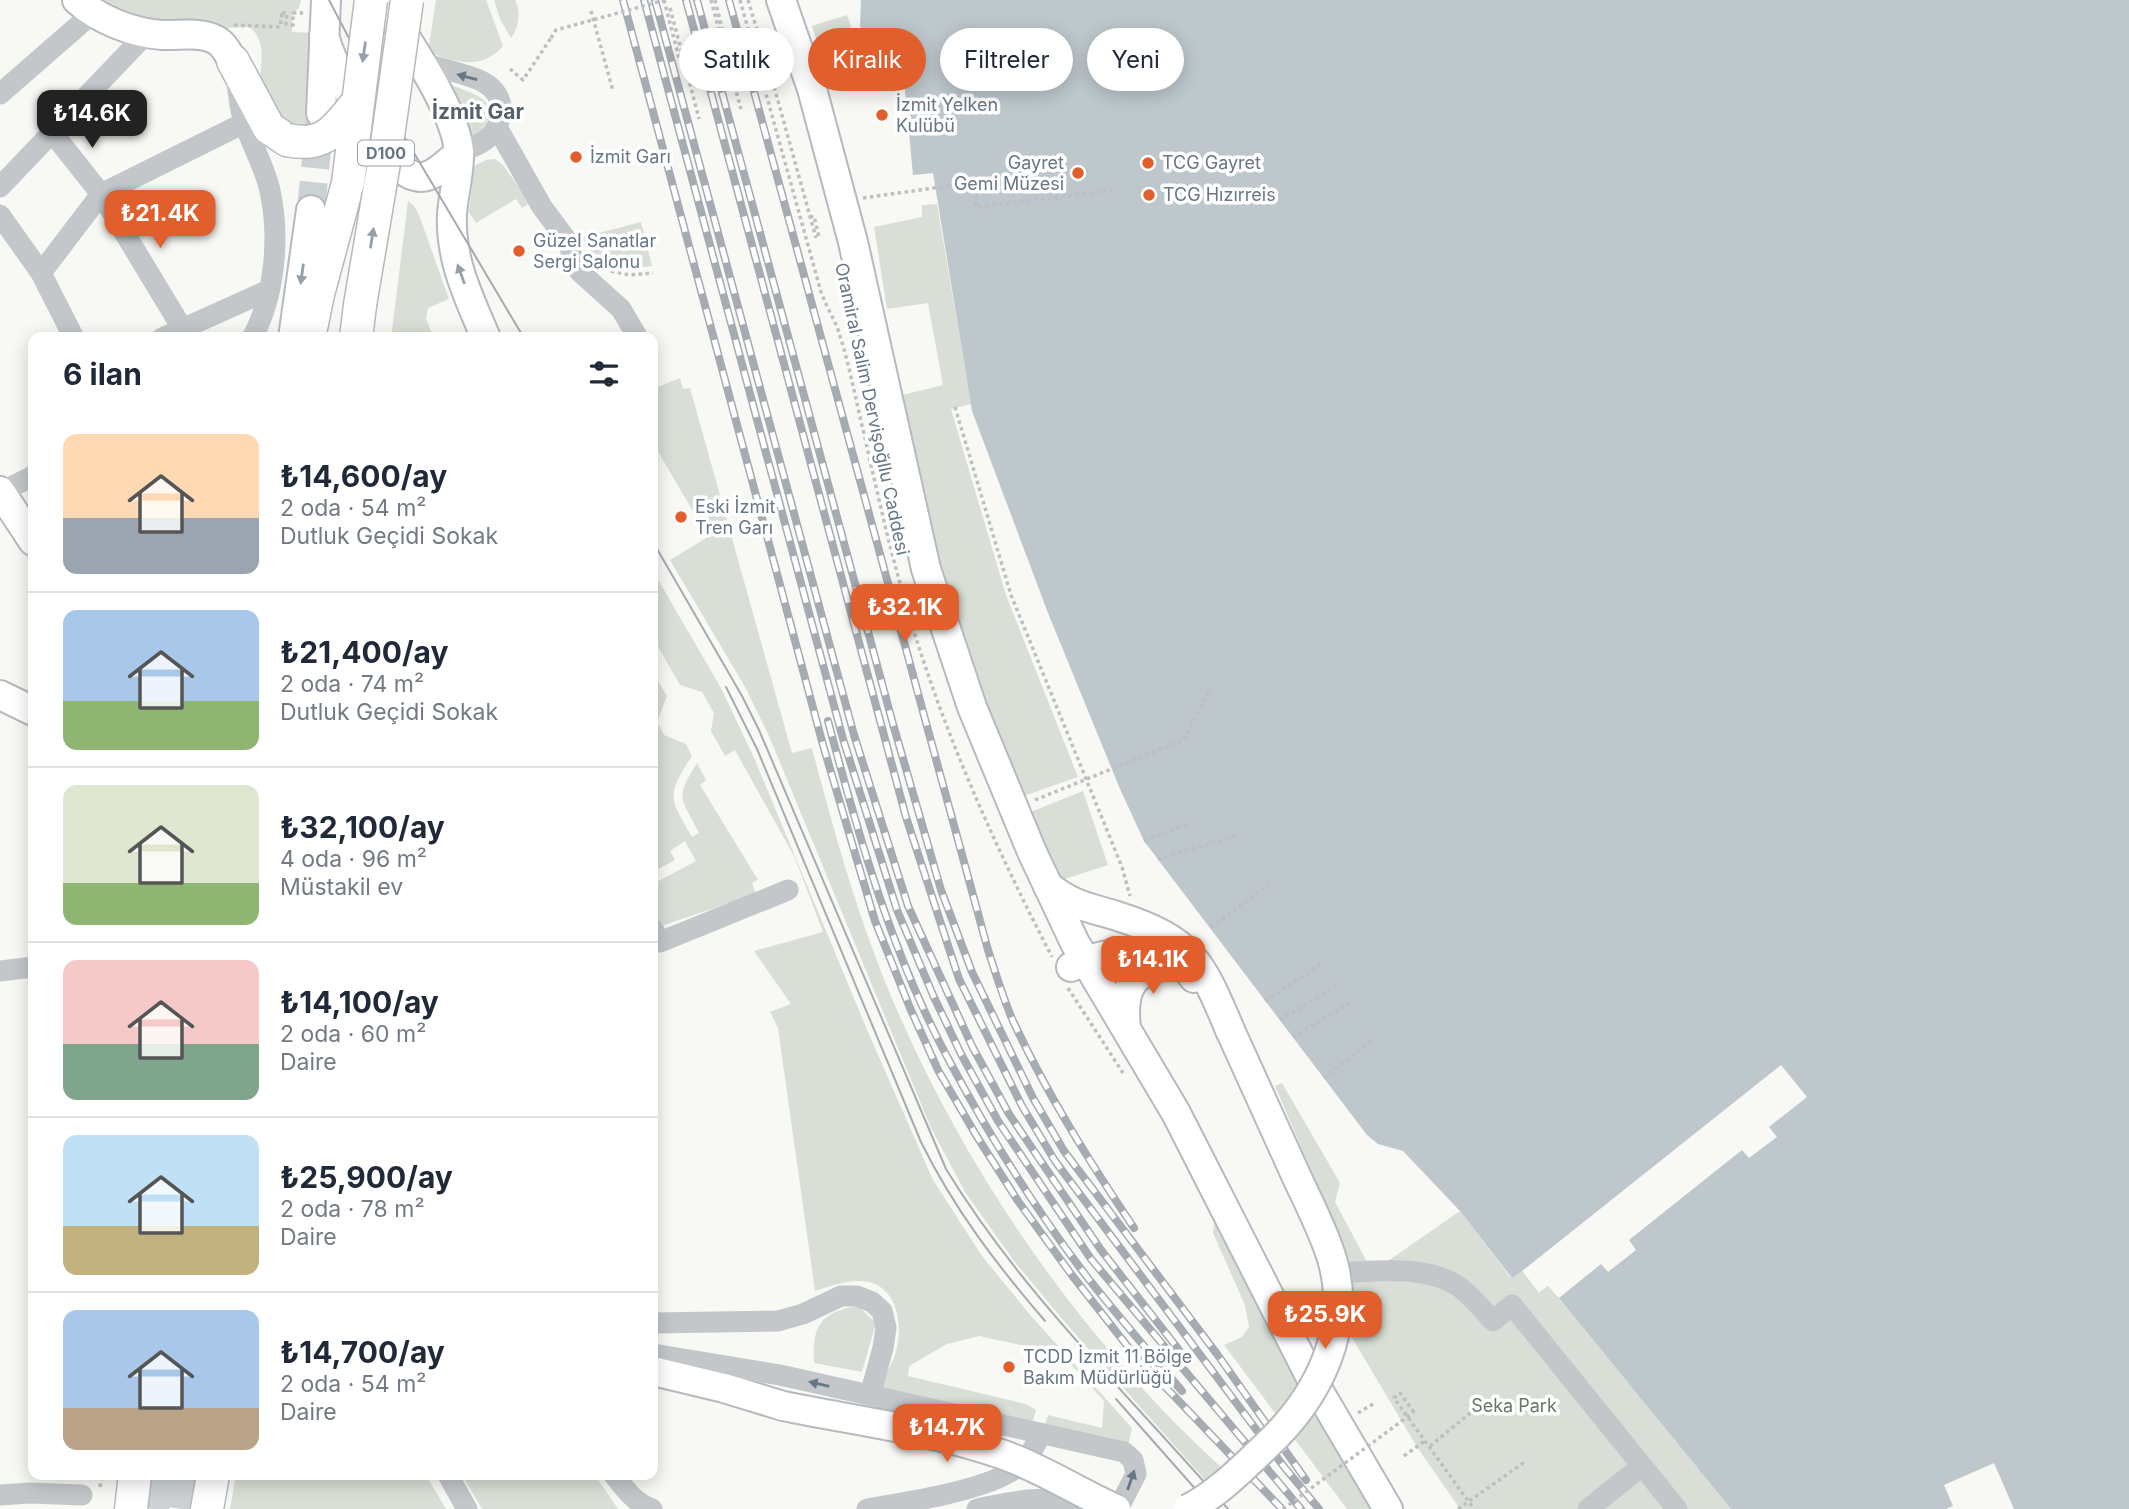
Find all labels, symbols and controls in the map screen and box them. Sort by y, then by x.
chip: Satılık [679,28,794,91]
chip: Kiralık [808,28,926,91]
chip: Filtreler [940,28,1073,91]
chip: Yeni [1087,28,1184,91]
one-way arrow [358,41,369,63]
one-way arrow [456,71,478,82]
pin: ₺14.6K [35,90,149,150]
place label: İzmit Yelken Kulübü [896,93,998,136]
district label: İzmit Gar [432,98,524,124]
text: ₺14.6K [53,99,131,127]
marker: İzmit Yelken Kulübü [874,107,890,123]
road number: D100 [358,140,414,166]
place label: İzmit Garı [590,145,671,167]
marker: İzmit Garı [568,149,584,165]
place label: Gayret Gemi Müzesi [954,152,1064,194]
place label: TCG Gayret [1162,152,1261,173]
marker: TCG Gayret [1140,155,1156,171]
marker: Gayret Gemi Müzesi [1070,165,1086,181]
place label: TCG Hızırreis [1163,184,1276,205]
marker: TCG Hızırreis [1141,187,1157,203]
pin: ₺21.4K [103,190,217,250]
text: ₺21.4K [120,199,200,227]
one-way arrow [366,227,377,249]
place label: Güzel Sanatlar Sergi Salonu [533,230,656,272]
marker: Güzel Sanatlar Sergi Salonu [511,243,527,259]
street label: Oramiral Salim Dervişoğllu Caddesi [831,261,914,557]
one-way arrow [296,263,307,285]
one-way arrow [455,264,466,285]
icon: filters [585,355,623,393]
text: 6 ilan [63,356,142,392]
text: ₺14,600/ay [280,458,447,494]
icon: home [119,462,203,546]
text: 2 oda · 54 m² [280,494,426,522]
place label: Eski İzmit Tren Garı [695,495,776,538]
marker: Eski İzmit Tren Garı [673,509,689,525]
text: Dutluk Geçidi Sokak [280,522,498,550]
pin: ₺32.1K [848,584,962,644]
text: ₺32.1K [867,593,943,621]
text: ₺21,400/ay [280,634,449,670]
icon: home [119,638,203,722]
text: 2 oda · 74 m² [280,670,424,698]
text: Dutluk Geçidi Sokak [280,698,498,726]
text: ₺32,100/ay [280,809,445,845]
icon: home [119,813,203,897]
text: 4 oda · 96 m² [280,845,427,873]
text: Müstakil ev [280,873,403,901]
pin: ₺14.1K [1096,936,1210,996]
text: ₺14.1K [1117,945,1189,973]
text: ₺14,100/ay [280,984,439,1020]
icon: home [119,988,203,1072]
text: 2 oda · 60 m² [280,1020,426,1048]
text: Daire [280,1048,337,1076]
text: ₺25,900/ay [280,1159,453,1195]
icon: home [119,1163,203,1247]
text: 2 oda · 78 m² [280,1195,425,1223]
text: Daire [280,1223,337,1251]
pin: ₺25.9K [1268,1292,1382,1351]
text: ₺25.9K [1284,1300,1366,1328]
text: ₺14,700/ay [280,1334,445,1370]
icon: home [119,1338,203,1422]
place label: TCDD İzmit 11 Bölge Bakım Müdürlüğü [1023,1345,1192,1388]
marker: TCDD İzmit 11 Bölge Bakım Müdürlüğü [1001,1359,1017,1375]
text: 2 oda · 54 m² [280,1370,426,1398]
one-way arrow [808,1378,830,1389]
park label: Seka Park [1471,1395,1557,1416]
text: Daire [280,1398,337,1426]
pin: ₺14.7K [890,1404,1004,1464]
text: ₺14.7K [909,1413,985,1441]
one-way arrow [1126,1469,1137,1490]

